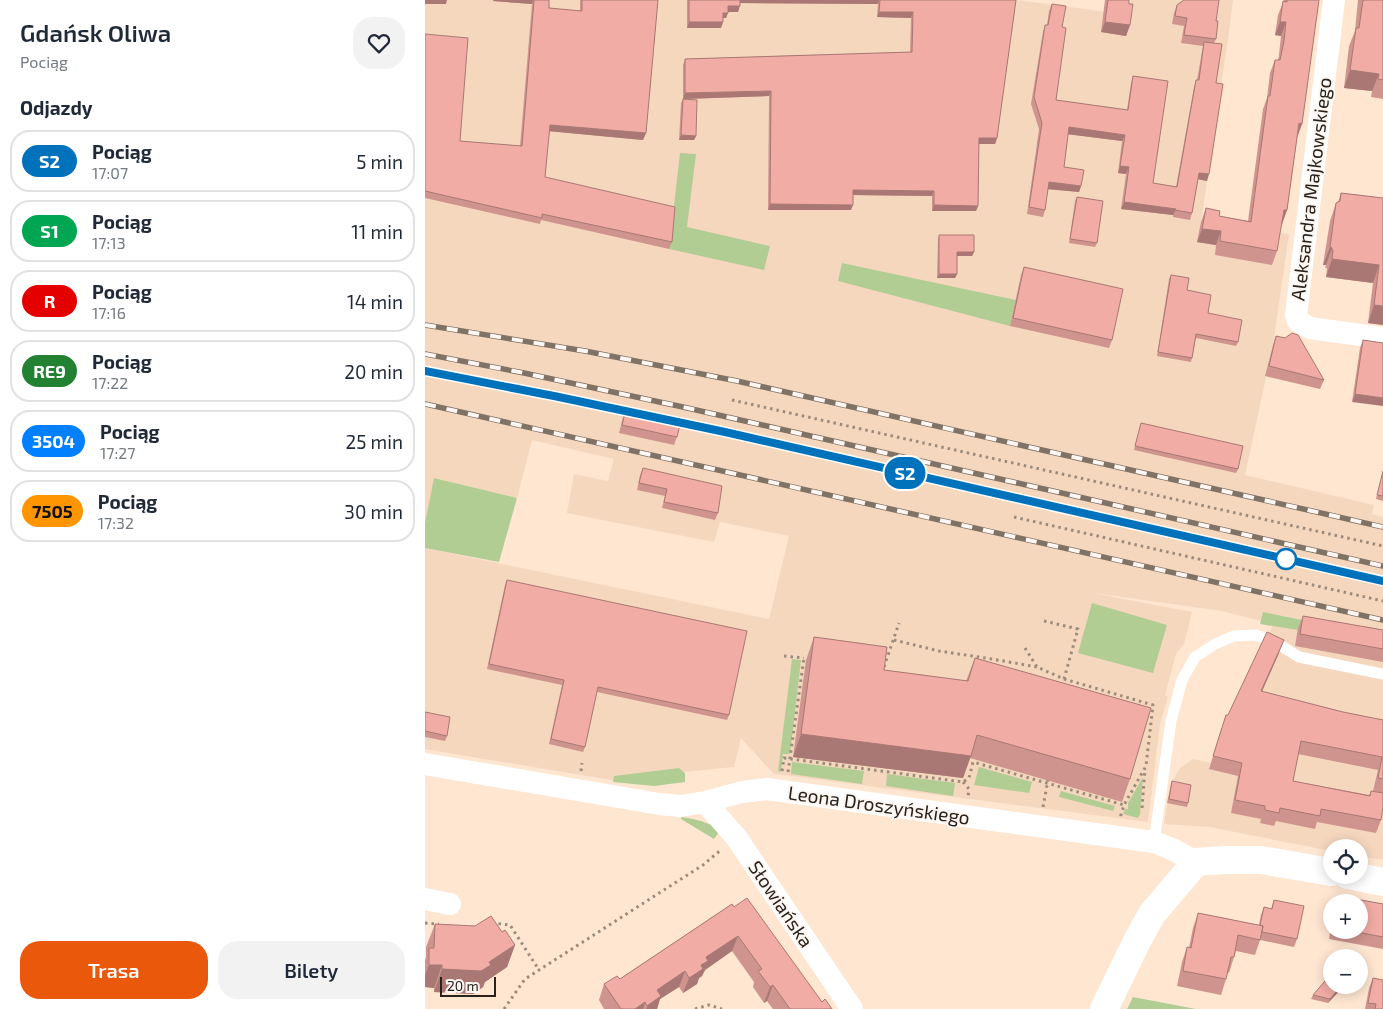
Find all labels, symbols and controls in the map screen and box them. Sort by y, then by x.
button: heart [353,17,405,69]
text: Gdańsk Oliwa [20,18,171,47]
text: Pociąg [20,52,68,71]
street label: Aleksandra Majkowskiego [1285,76,1336,302]
text: Odjazdy [20,96,93,119]
text: Pociąg [92,140,152,163]
text: S2 [39,150,60,172]
text: 5 min [356,150,403,173]
text: 17:07 [92,163,128,182]
text: Pociąg [92,210,152,233]
text: S1 [40,220,59,242]
text: 11 min [351,220,403,243]
text: 17:13 [92,233,126,252]
text: Pociąg [92,280,152,303]
text: R [44,290,55,312]
text: 14 min [347,290,403,313]
text: 17:16 [92,303,126,322]
text: Pociąg [92,350,152,373]
text: RE9 [33,360,66,382]
text: 20 min [344,360,403,383]
text: 17:22 [92,373,128,392]
text: Pociąg [100,420,160,443]
text: 3504 [32,430,75,452]
text: 25 min [346,430,403,453]
text: 17:27 [100,443,136,462]
line badge: S2 [883,457,927,489]
text: S2 [894,462,916,484]
text: Pociąg [98,490,157,513]
text: 7505 [32,500,73,522]
text: 30 min [344,500,403,523]
text: 17:32 [98,513,134,532]
unlabelled marker [1275,548,1297,570]
street label: Leona Droszyńskiego [787,780,971,829]
map controls [1323,839,1368,994]
button: locate [1323,839,1368,884]
street label: Słowiańska [744,856,819,951]
button: + [1323,894,1368,939]
button: Trasa [20,941,208,999]
button: Bilety [218,941,405,999]
button: − [1323,949,1368,994]
scale bar [440,974,496,997]
text: 20 m [447,977,479,994]

